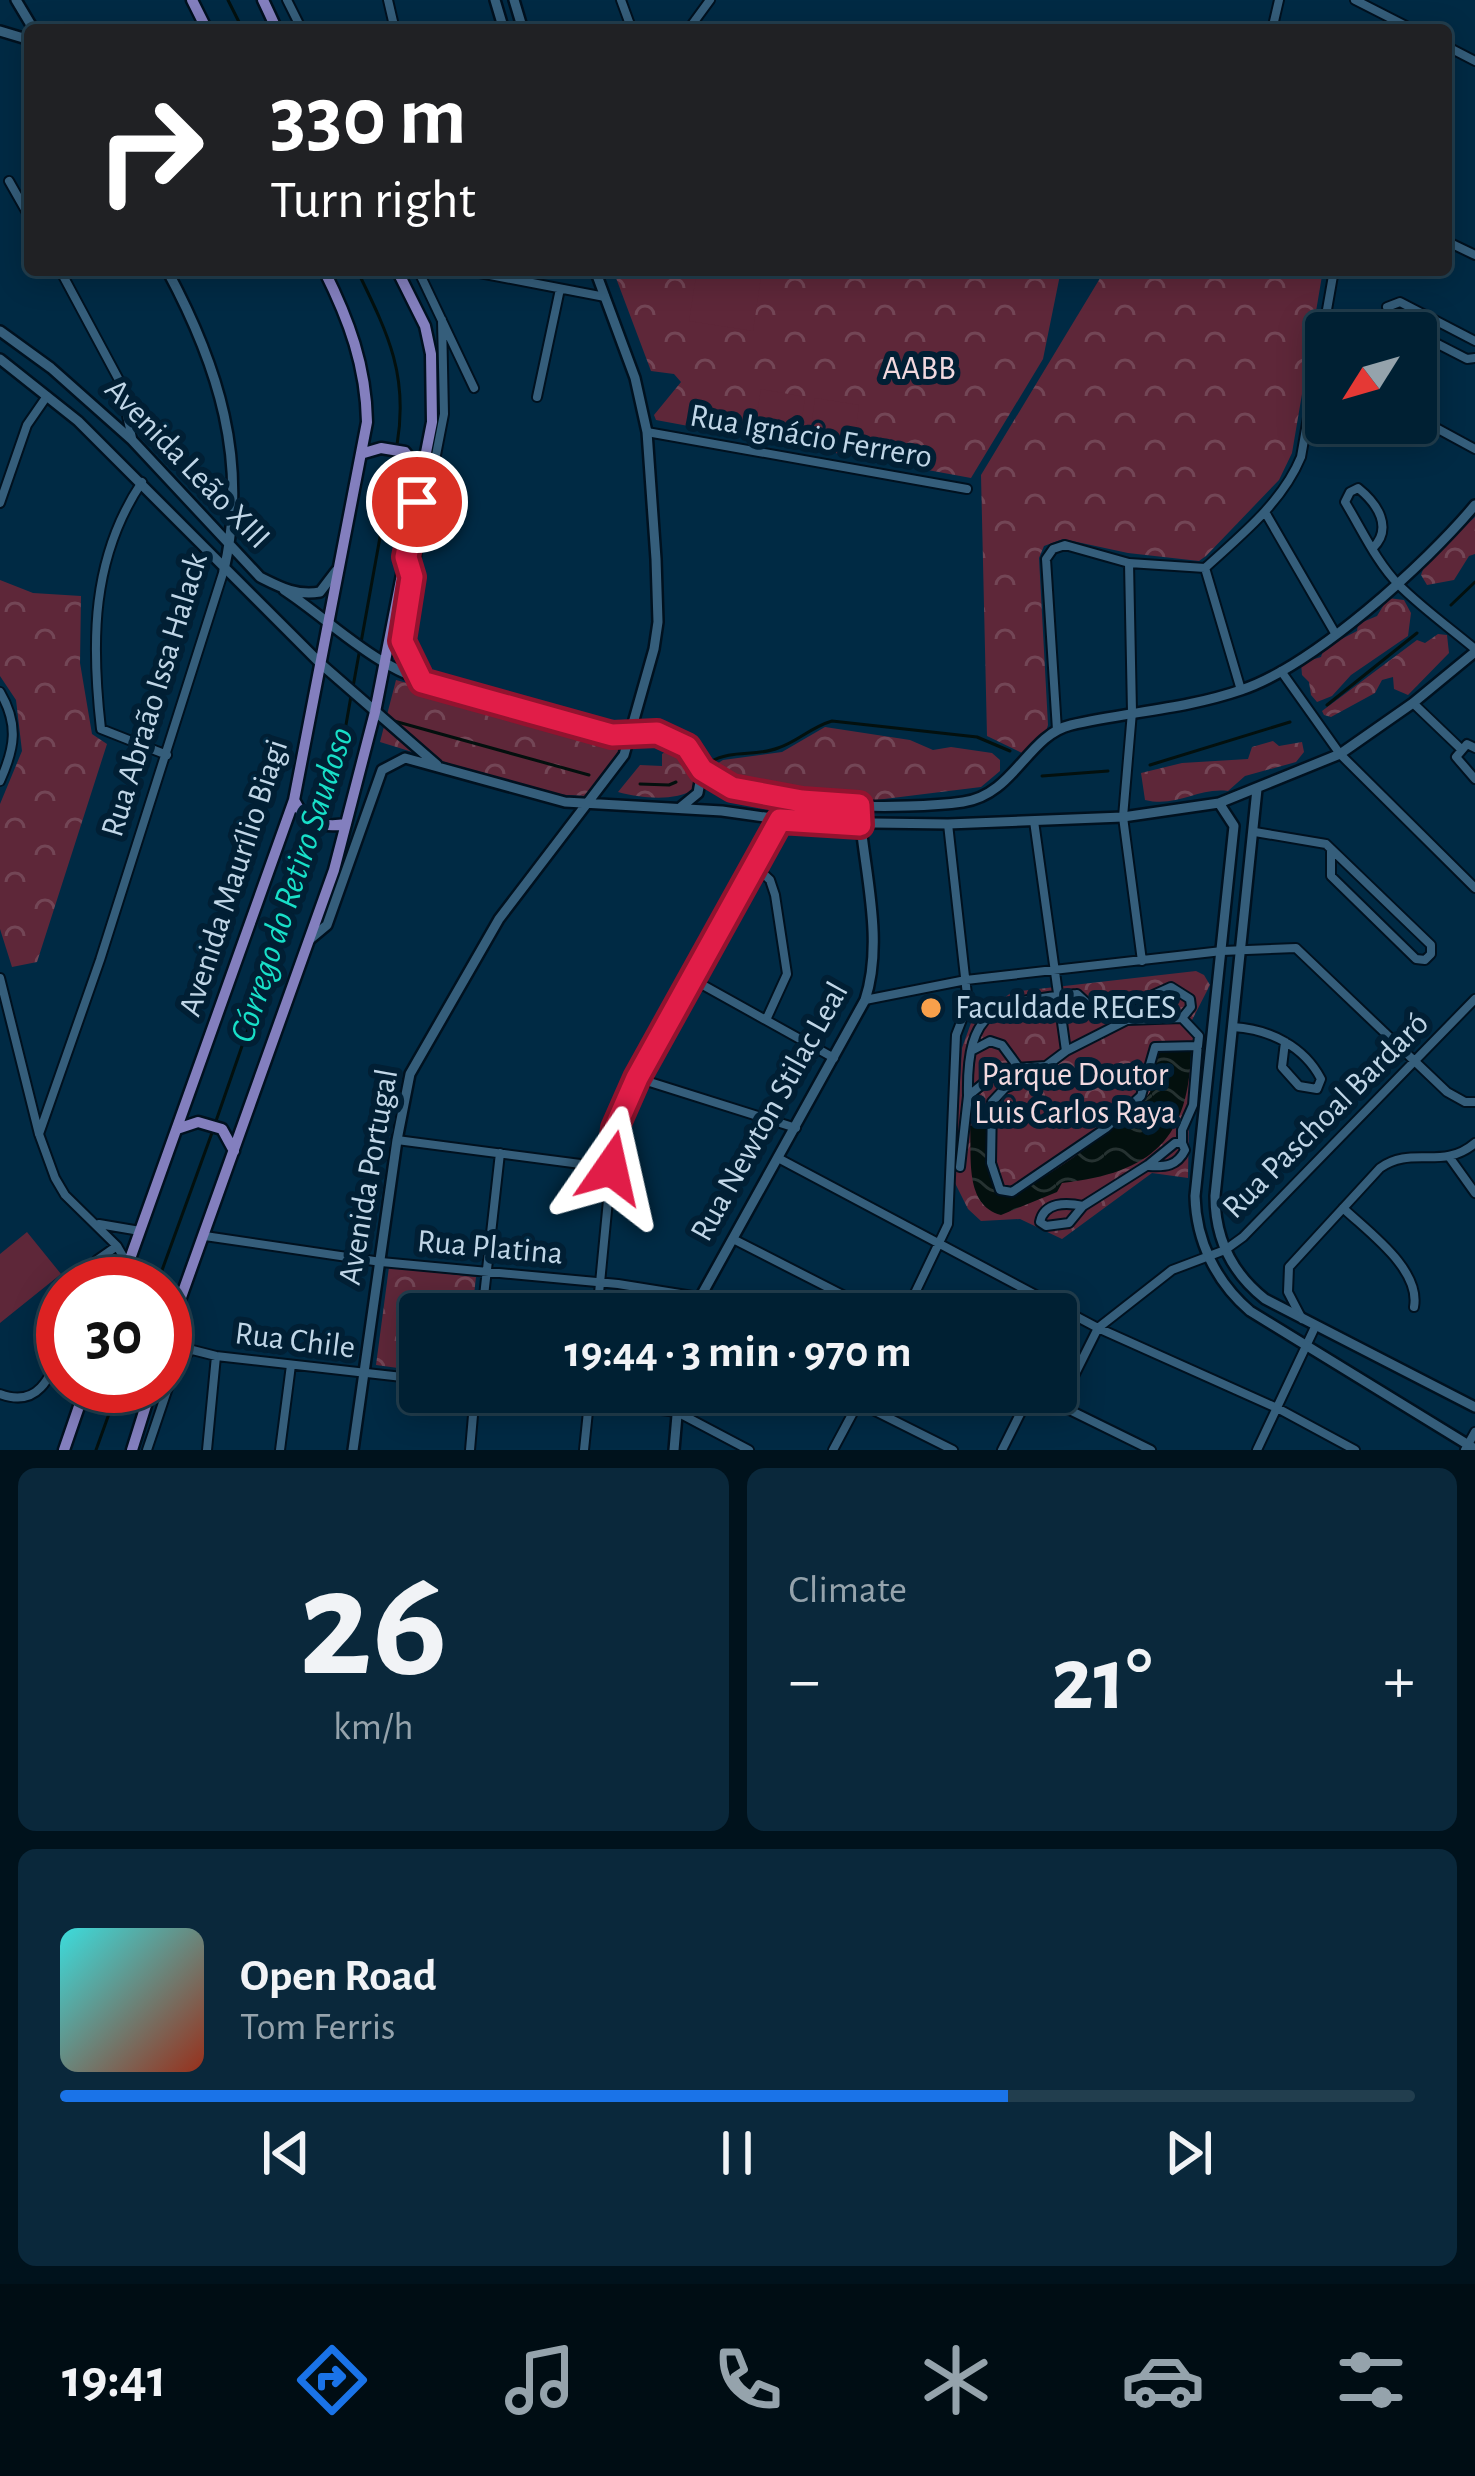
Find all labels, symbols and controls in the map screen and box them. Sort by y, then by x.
icon: right [72,72,228,228]
text: 330 m [270,76,467,160]
text: Turn right [270,174,476,228]
north arrow [1305,312,1437,444]
map controls [1305,312,1437,444]
park label: AABB [882,353,956,386]
street label: Avenida Leão XIII [98,373,276,555]
street label: Rua Ignácio Ferrero [687,399,935,475]
pin [366,451,468,553]
icon: arrive [384,469,450,535]
street label: Rua Abraão Issa Halack [96,549,214,841]
water label: Córrego do Retiro Saudoso [224,723,360,1047]
street label: Avenida Maurílio Biagi [174,736,294,1020]
street label: Rua Newton Stilac Leal [685,977,855,1247]
place label: Faculdade REGES [955,992,1176,1025]
marker: Faculdade REGES [918,995,944,1021]
street label: Rua Paschoal Bardaró [1217,1007,1435,1225]
park label: Parque Doutor Luis Carlos Raya [974,1059,1176,1130]
street label: Avenida Portugal [334,1066,404,1288]
position arrow [548,1105,674,1231]
street label: Rua Platina [416,1225,564,1271]
speed limit sign: 30 [36,1257,192,1413]
street label: Rua Chile [233,1317,357,1365]
text: 19:44 · 3 min · 970 m [564,1330,912,1375]
text: 26 [299,1548,448,1704]
text: Climate [789,1571,907,1610]
text: 21° [1051,1636,1152,1726]
text: − [789,1648,820,1714]
text: + [1383,1648,1415,1714]
text: km/h [333,1708,413,1747]
text: Open Road [240,1954,437,1999]
text: Tom Ferris [240,2008,396,2047]
icon: previous [253,2120,319,2186]
icon: pause [704,2120,770,2186]
icon: next [1156,2120,1222,2186]
icon: directions [290,2338,374,2422]
icon: music [498,2338,582,2422]
icon: phone [706,2338,790,2422]
icon: climate [914,2338,998,2422]
icon: car [1121,2338,1205,2422]
icon: filters [1329,2338,1413,2422]
text: 19:41 [62,2353,166,2407]

